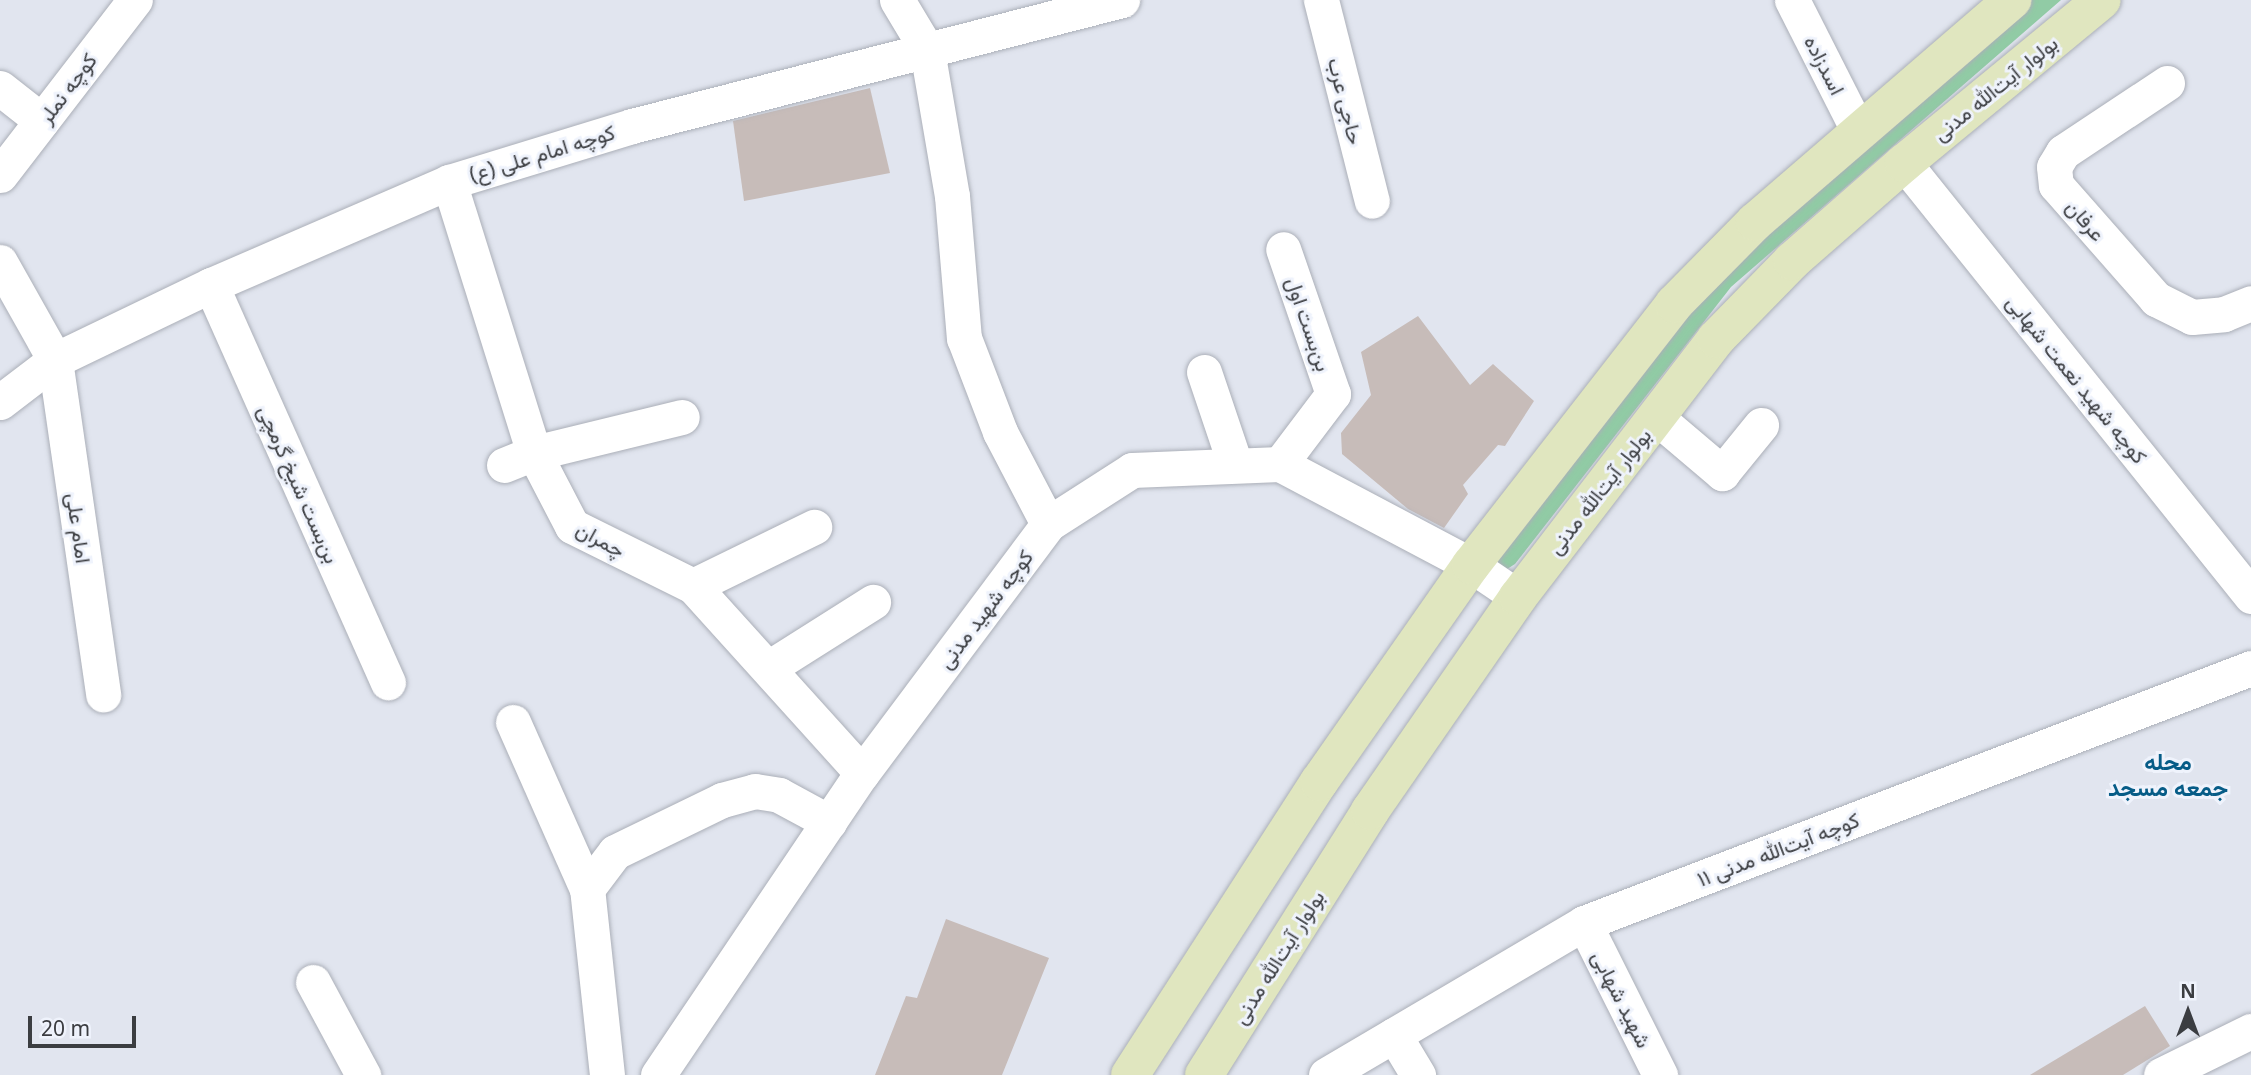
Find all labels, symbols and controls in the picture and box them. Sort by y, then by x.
street label: بولوار آیت‌الله مدنی [1928,30,2062,146]
street label: اسدزاده [1799,31,1851,99]
street label: کوچه نملر [32,48,102,128]
street label: حاجی عرب [1323,55,1369,147]
street label: کوچه امام علی (ع) [466,119,618,187]
street label: عرفان [2061,194,2111,246]
street label: بن‌بست اول [1281,274,1337,374]
street label: کوچه شهید نعمت شهابی [2001,290,2153,468]
street label: بن‌بست شیخ گرمچی [253,401,345,567]
street label: بولوار آیت‌الله مدنی [1542,423,1656,559]
street label: امام علی [62,491,96,565]
street label: چمران [572,515,630,563]
street label: کوچه شهید مدنی [932,545,1038,673]
district label: محله جمعه مسجد [2108,747,2228,801]
street label: کوچه آیت‌الله مدنی ۱۱ [1693,807,1863,891]
street label: بولوار آیت‌الله مدنی [1227,885,1329,1029]
street label: شهید شهابی [1587,946,1657,1052]
north arrow [2153,977,2223,1047]
text: N [2180,978,2196,1004]
scale bar [32,1002,140,1046]
text: 20 m [41,1014,90,1042]

